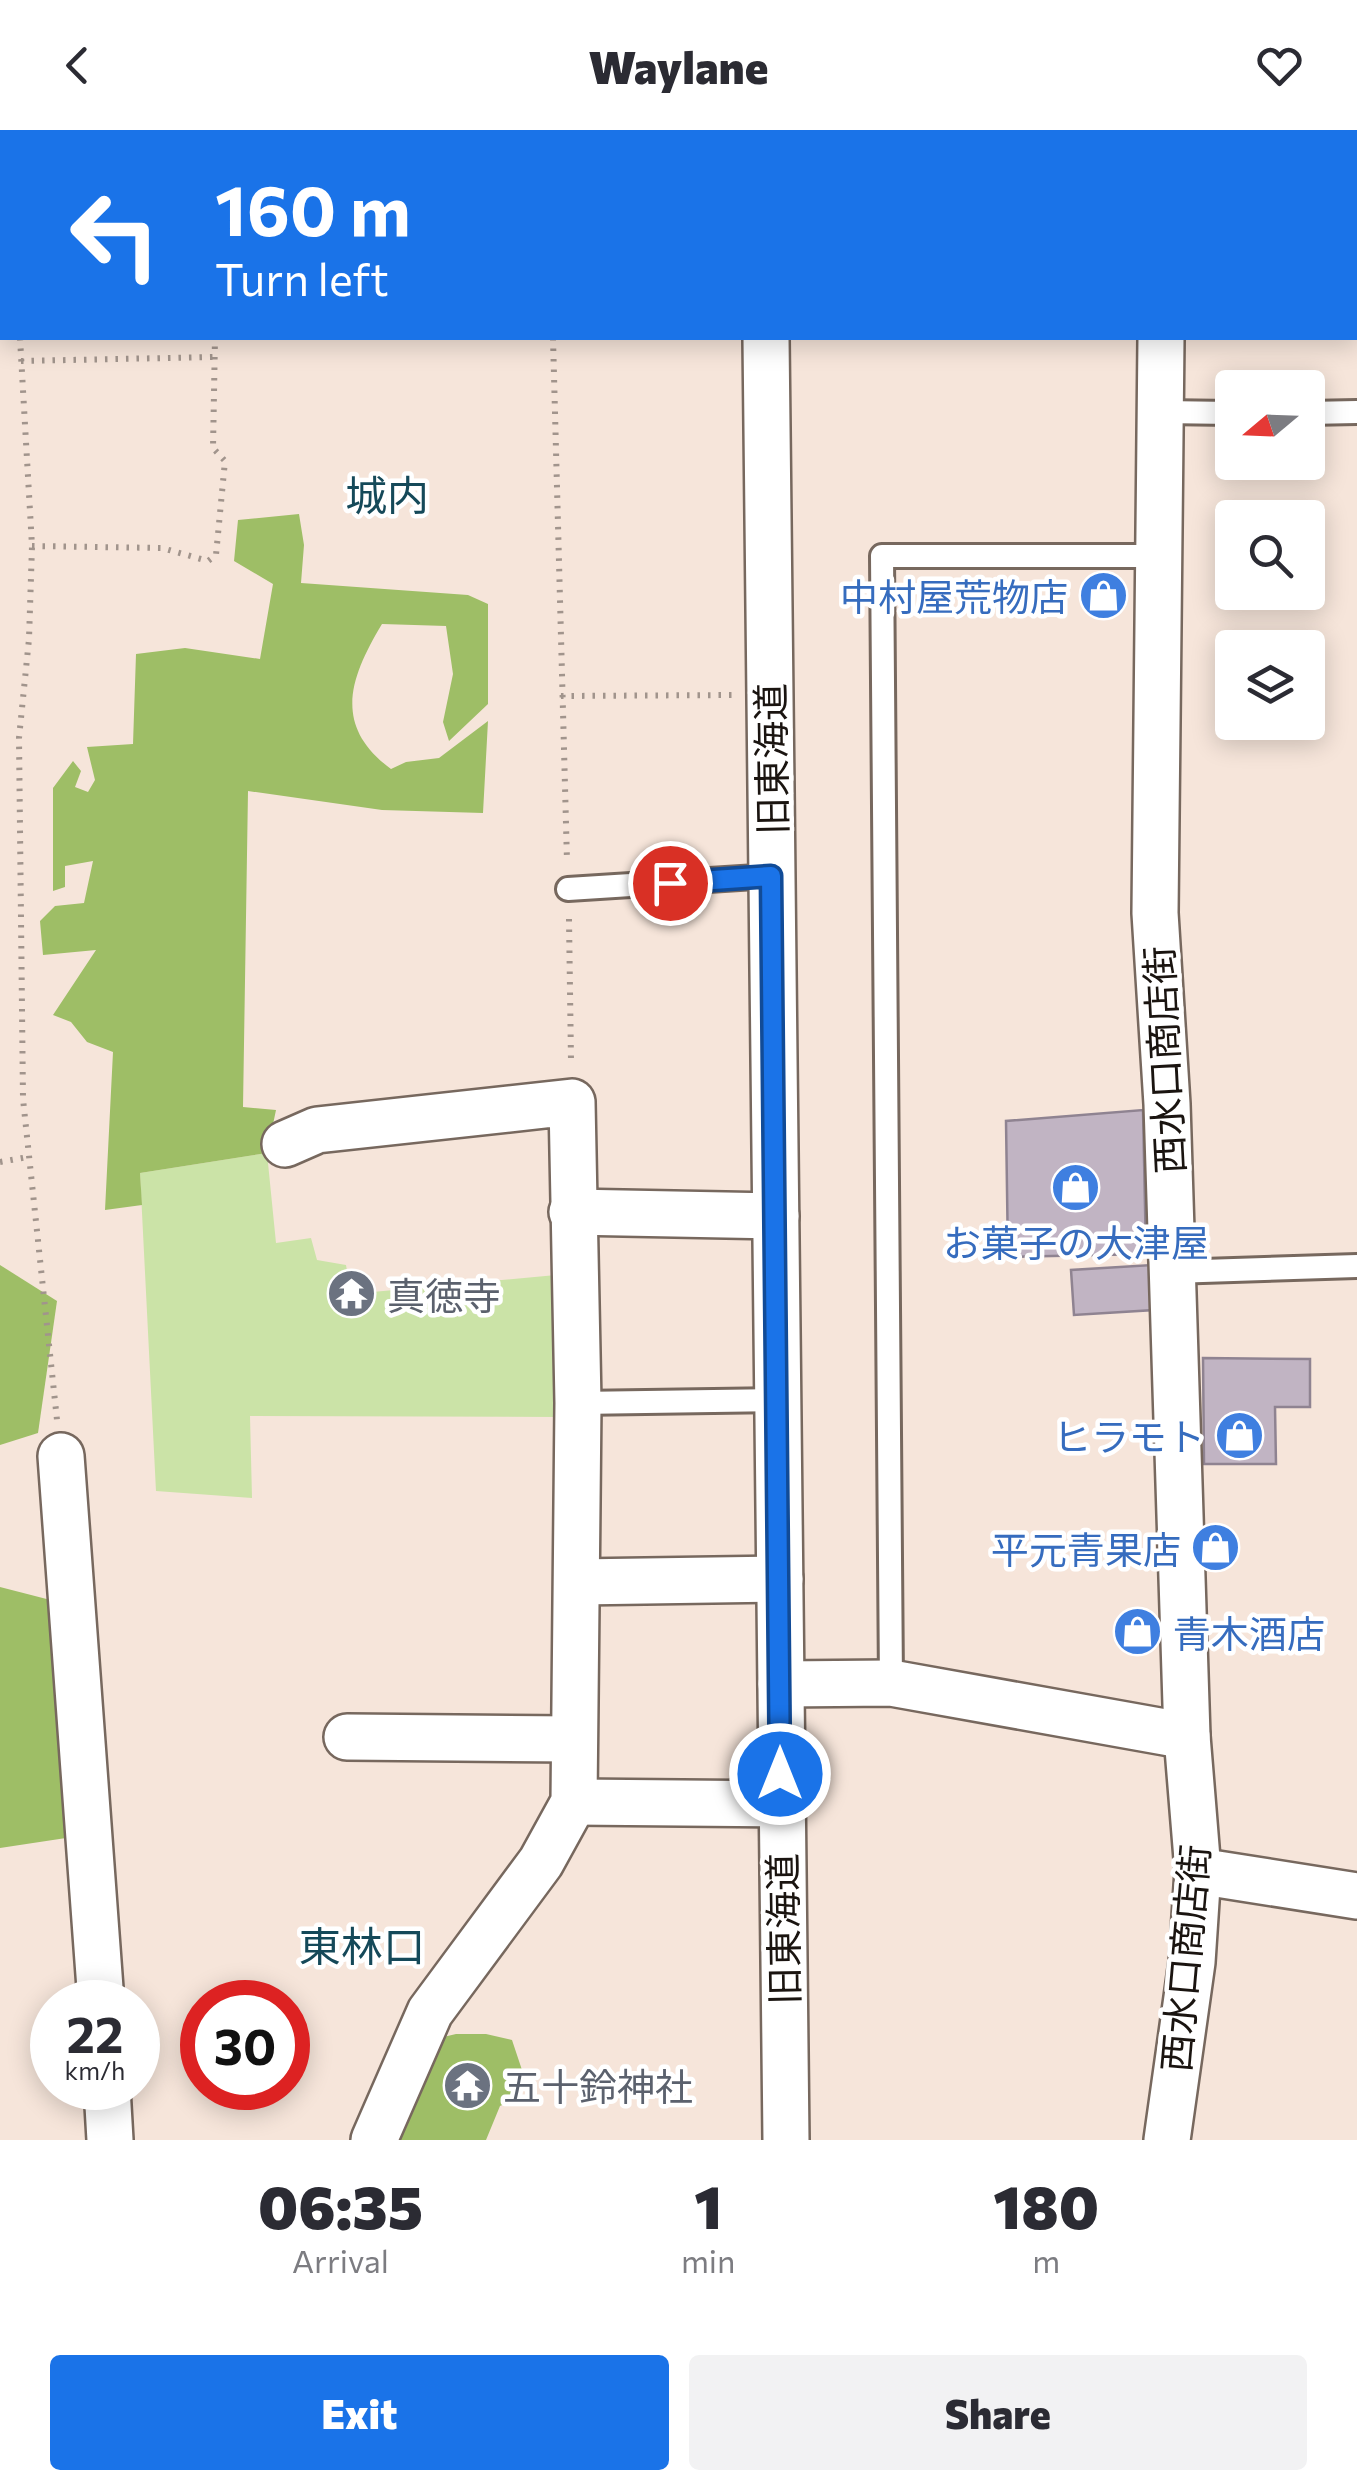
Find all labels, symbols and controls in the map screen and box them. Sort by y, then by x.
icon: back [50,38,105,93]
text: Waylane [589,38,768,93]
icon: heart [1252,38,1307,93]
text: 160 m [215,165,411,250]
icon: left [50,170,180,300]
text: Turn left [215,250,389,305]
north arrow [1215,370,1325,480]
map controls [1215,370,1325,740]
district label: 城内 [345,468,429,520]
button: search [1215,500,1325,610]
shop icon: 中村屋荒物店 [1077,569,1129,621]
place label: 中村屋荒物店 [840,572,1068,619]
button: layers [1215,630,1325,740]
street label: 旧東海道 [745,683,795,835]
pin [628,841,713,926]
icon: arrive [643,856,698,911]
street label: 西水口商店街 [1134,945,1192,1175]
shop icon: お菓子の大津屋 [1050,1161,1102,1213]
place label: お菓子の大津屋 [943,1218,1209,1265]
temple icon: 真徳寺 [326,1268,378,1320]
place label: 真徳寺 [387,1271,501,1318]
shop icon: ヒラモト [1214,1409,1266,1461]
place label: ヒラモト [1053,1412,1205,1459]
shop icon: 平元青果店 [1190,1522,1242,1574]
place label: 平元青果店 [991,1525,1181,1572]
shop icon: 青木酒店 [1112,1606,1164,1658]
place label: 青木酒店 [1173,1609,1325,1656]
position arrow [728,1722,832,1826]
street label: 西水口商店街 [1151,1842,1217,2074]
street label: 旧東海道 [757,1853,807,2005]
district label: 東林口 [299,1919,425,1971]
speed limit sign: 30 [180,1980,310,2110]
text: 22 [67,2002,123,2063]
text: km/h [65,2055,125,2085]
temple icon: 五十鈴神社 [442,2059,494,2111]
place label: 五十鈴神社 [503,2062,693,2109]
text: 06:35 [258,2168,423,2241]
text: 1 [694,2168,722,2241]
text: 180 [993,2168,1099,2241]
text: Arrival [292,2240,389,2280]
text: min [681,2240,735,2280]
text: m [1032,2240,1060,2280]
button: Exit [50,2355,669,2470]
button: Share [689,2355,1307,2470]

